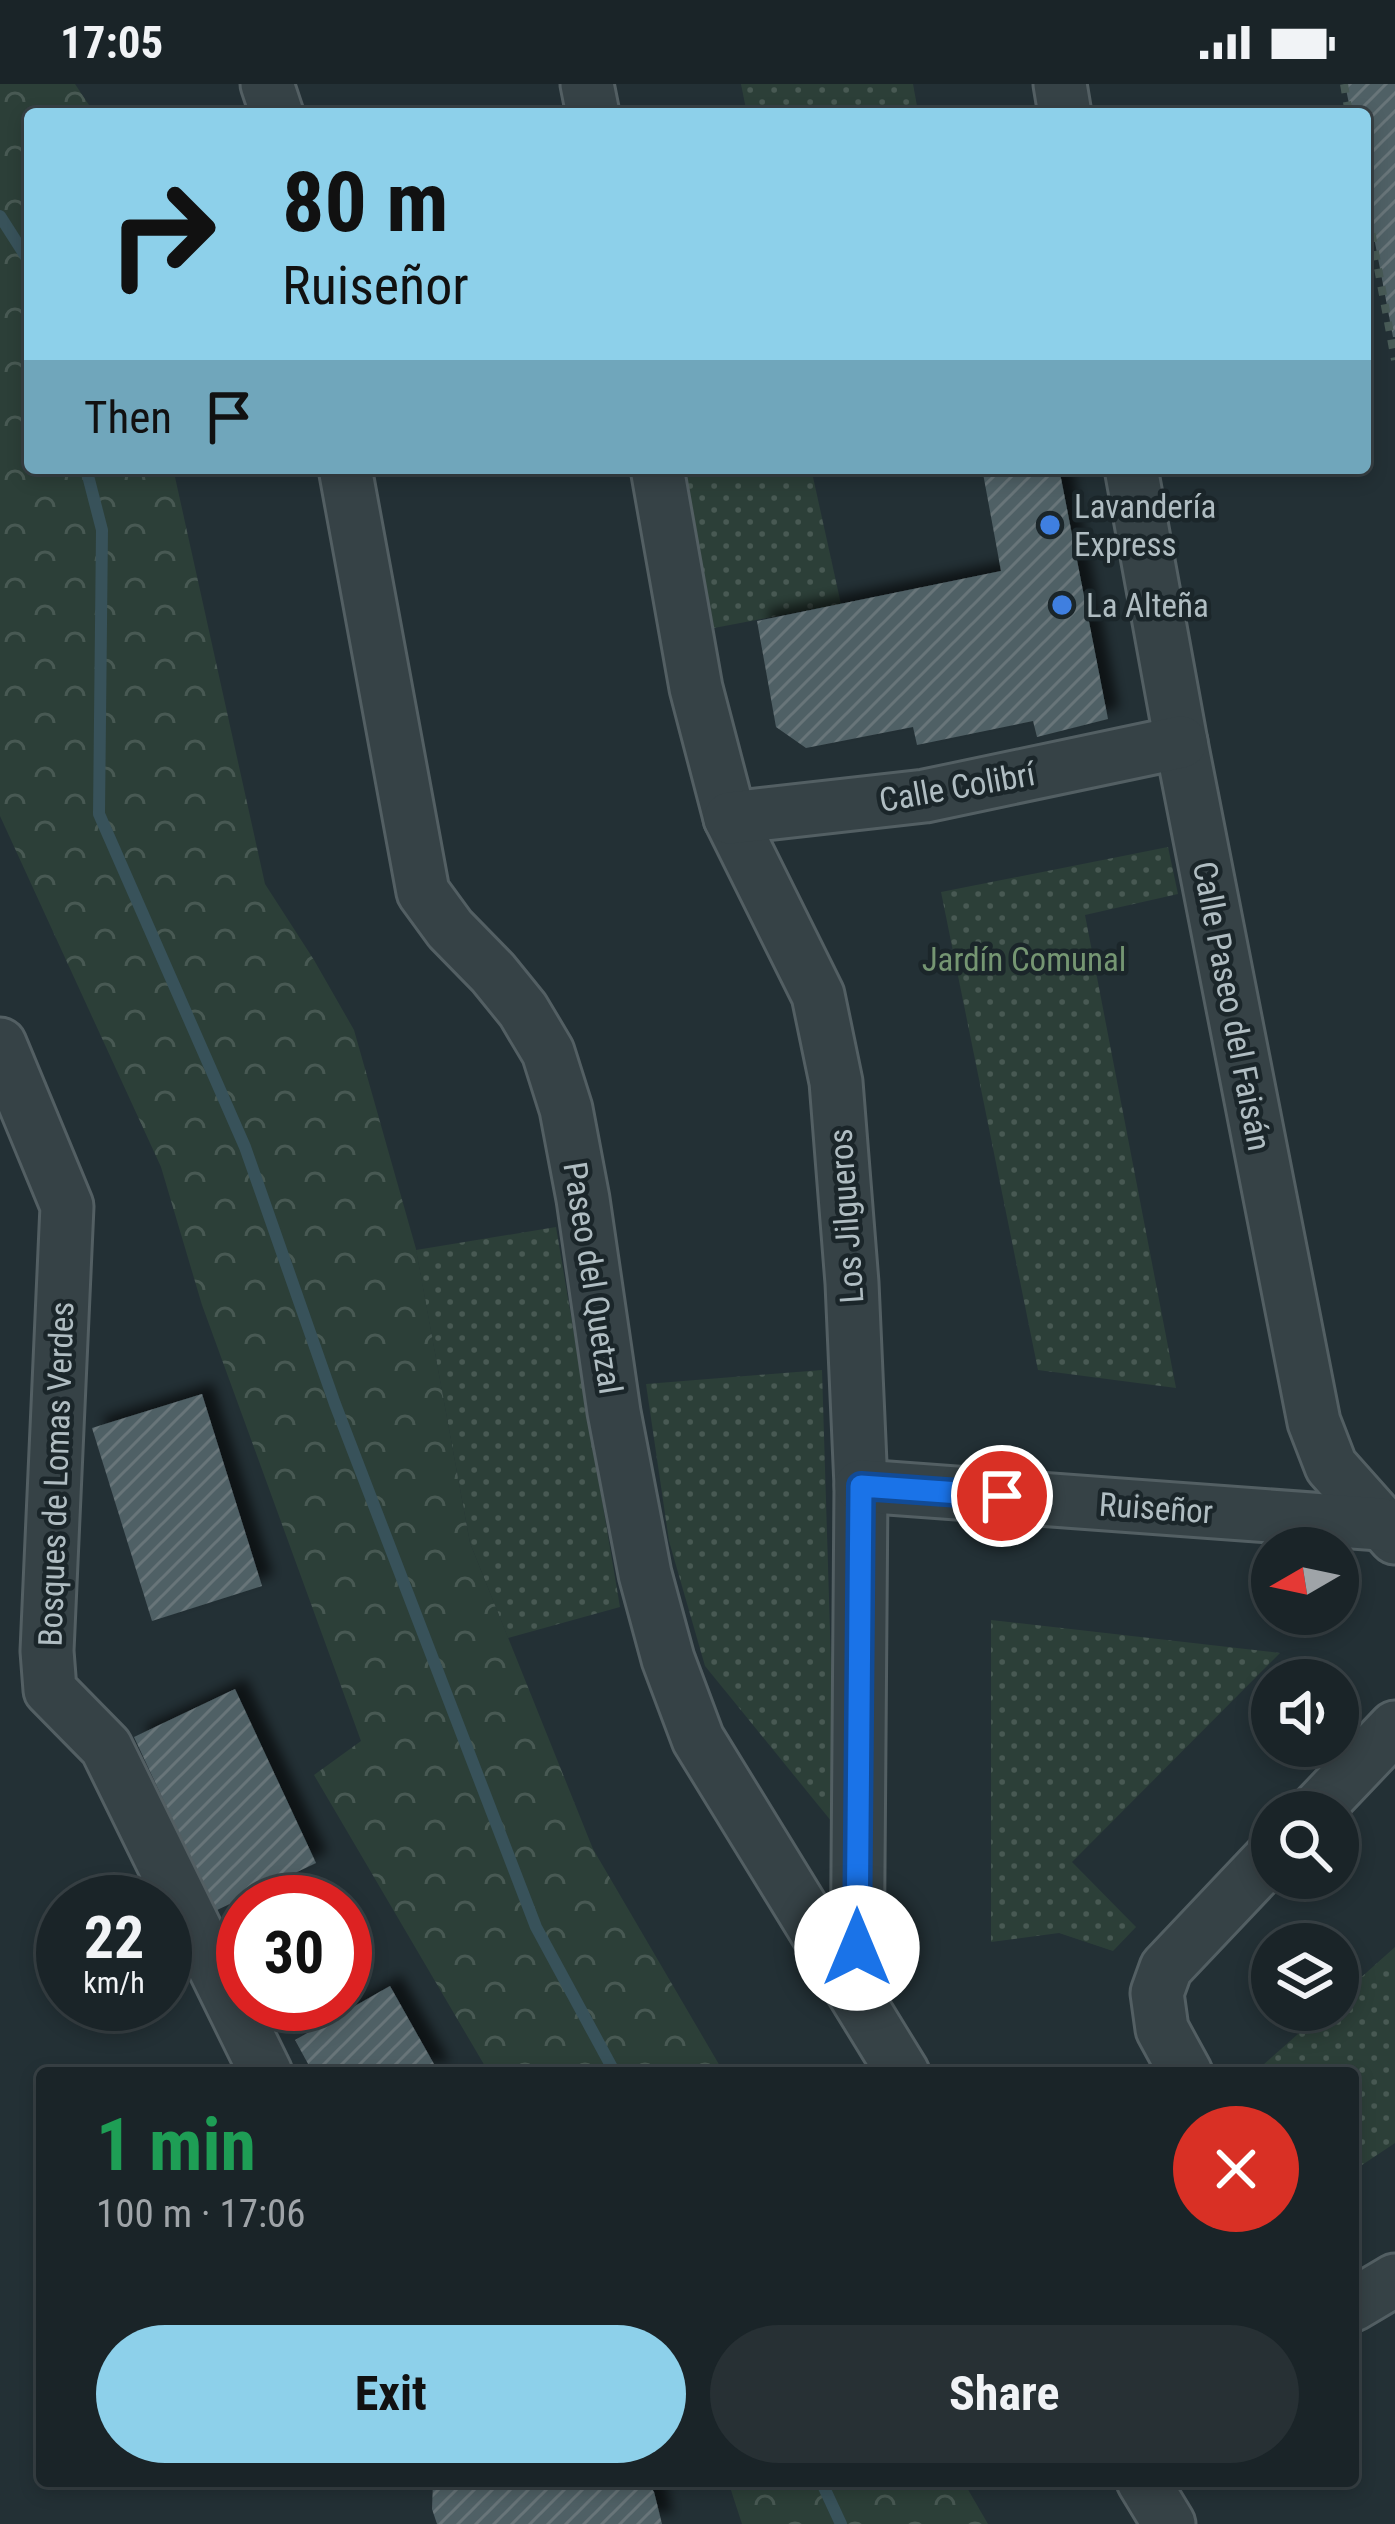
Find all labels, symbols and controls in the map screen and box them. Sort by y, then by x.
text: 17:05 [60,16,163,69]
text: 80 m [282,153,449,252]
icon: right [84,156,240,312]
text: Ruiseñor [282,254,469,317]
icon: arrive [196,384,262,450]
text: Then [84,391,172,444]
place label: Lavandería Express [1074,487,1216,564]
marker: Lavandería Express [1037,512,1063,538]
place label: La Alteña [1086,586,1209,625]
marker: La Alteña [1049,592,1075,618]
street label: Calle Colibrí [876,754,1039,820]
street label: Calle Paseo del Faisán [1185,858,1279,1154]
park label: Jardín Comunal [922,940,1126,979]
street label: Los Jilgueros [820,1127,872,1305]
street label: Paseo del Quetzal [555,1159,631,1397]
street label: Bosques de Lomas Verdes [30,1301,82,1647]
pin [951,1445,1053,1547]
icon: arrive [969,1463,1035,1529]
street label: Ruiseñor [1098,1485,1214,1531]
north arrow [1251,1527,1359,1635]
map controls [1251,1527,1359,2031]
button: sound [1251,1659,1359,1767]
button: search [1251,1791,1359,1899]
speed limit sign: 30 [216,1875,372,2031]
position arrow [794,1885,920,2011]
text: 22 [84,1902,144,1973]
button: layers [1251,1923,1359,2031]
text: km/h [83,1965,145,2000]
text: 1 min [96,2103,256,2188]
button: close [1173,2106,1299,2232]
text: 100 m · 17:06 [96,2191,306,2237]
button: Exit [96,2325,686,2463]
button: Share [710,2325,1299,2463]

